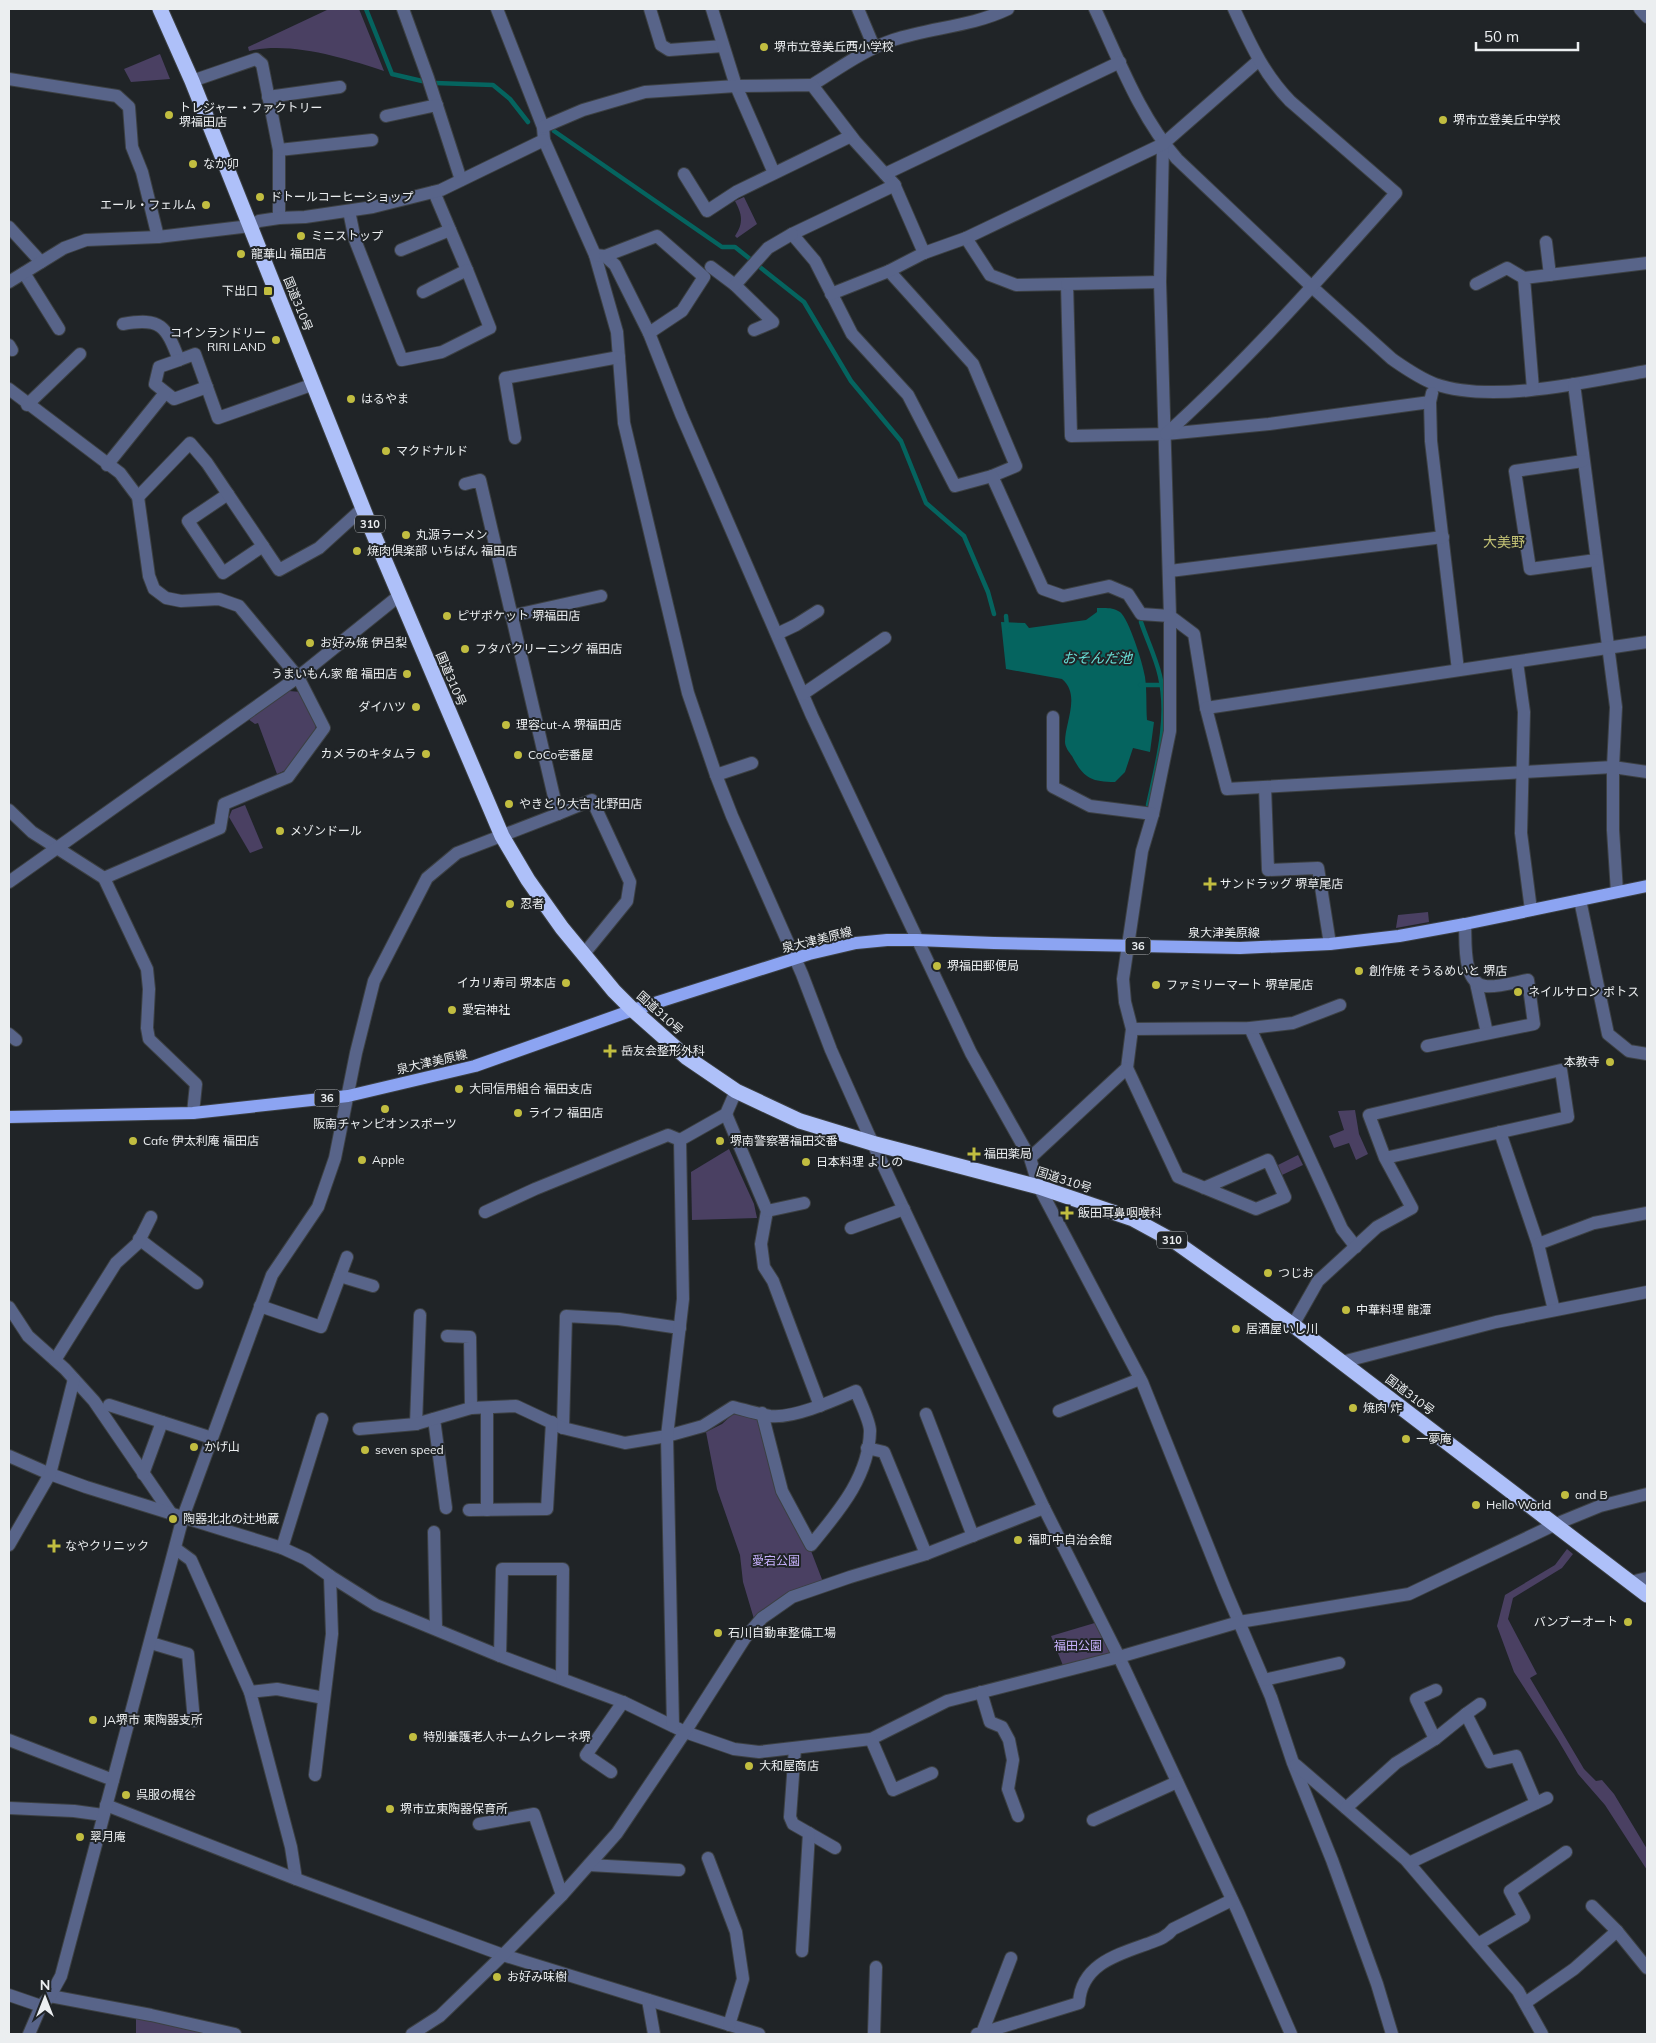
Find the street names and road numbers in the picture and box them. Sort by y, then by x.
street label: 国道310号 [281,274,316,333]
road number: 310 [355,516,385,532]
street label: 国道310号 [433,649,470,708]
street label: 泉大津美原線 [780,924,854,956]
street label: 泉大津美原線 [1188,925,1260,940]
road number: 36 [1126,938,1150,954]
street label: 国道310号 [634,988,687,1037]
street label: 泉大津美原線 [395,1046,469,1077]
road number: 36 [314,1090,340,1106]
street label: 国道310号 [1034,1163,1094,1196]
road number: 310 [1157,1232,1187,1248]
street label: 国道310号 [1383,1371,1438,1418]

